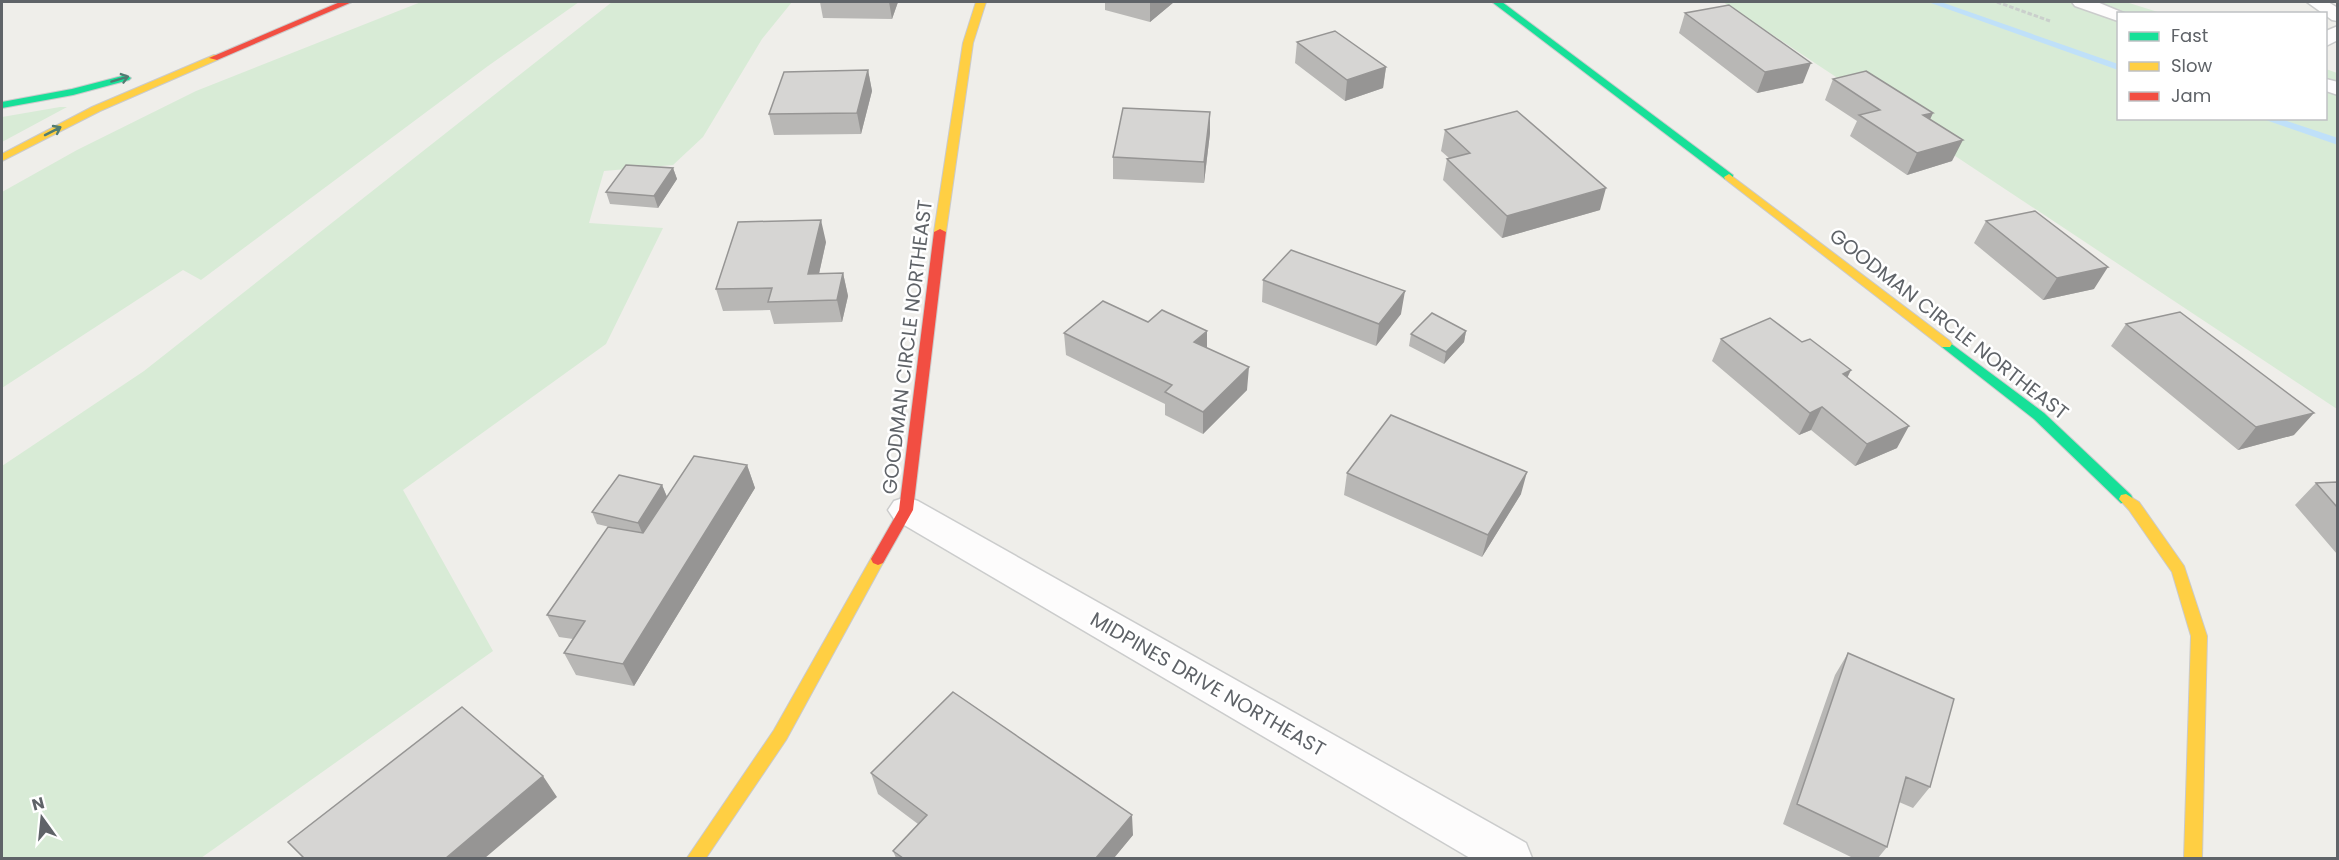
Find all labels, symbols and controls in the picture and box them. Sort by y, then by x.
legend [2117,12,2327,120]
text: Fast [2171,23,2208,48]
text: Slow [2171,53,2213,78]
one-way arrow [110,73,129,84]
text: Jam [2171,83,2211,108]
one-way arrow [44,124,62,136]
street label: GOODMAN CIRCLE NORTHEAST [875,198,939,496]
street label: GOODMAN CIRCLE NORTHEAST [1824,222,2075,426]
street label: MIDPINES DRIVE NORTHEAST [1085,605,1331,763]
north arrow [12,788,72,848]
text: N [29,791,47,817]

